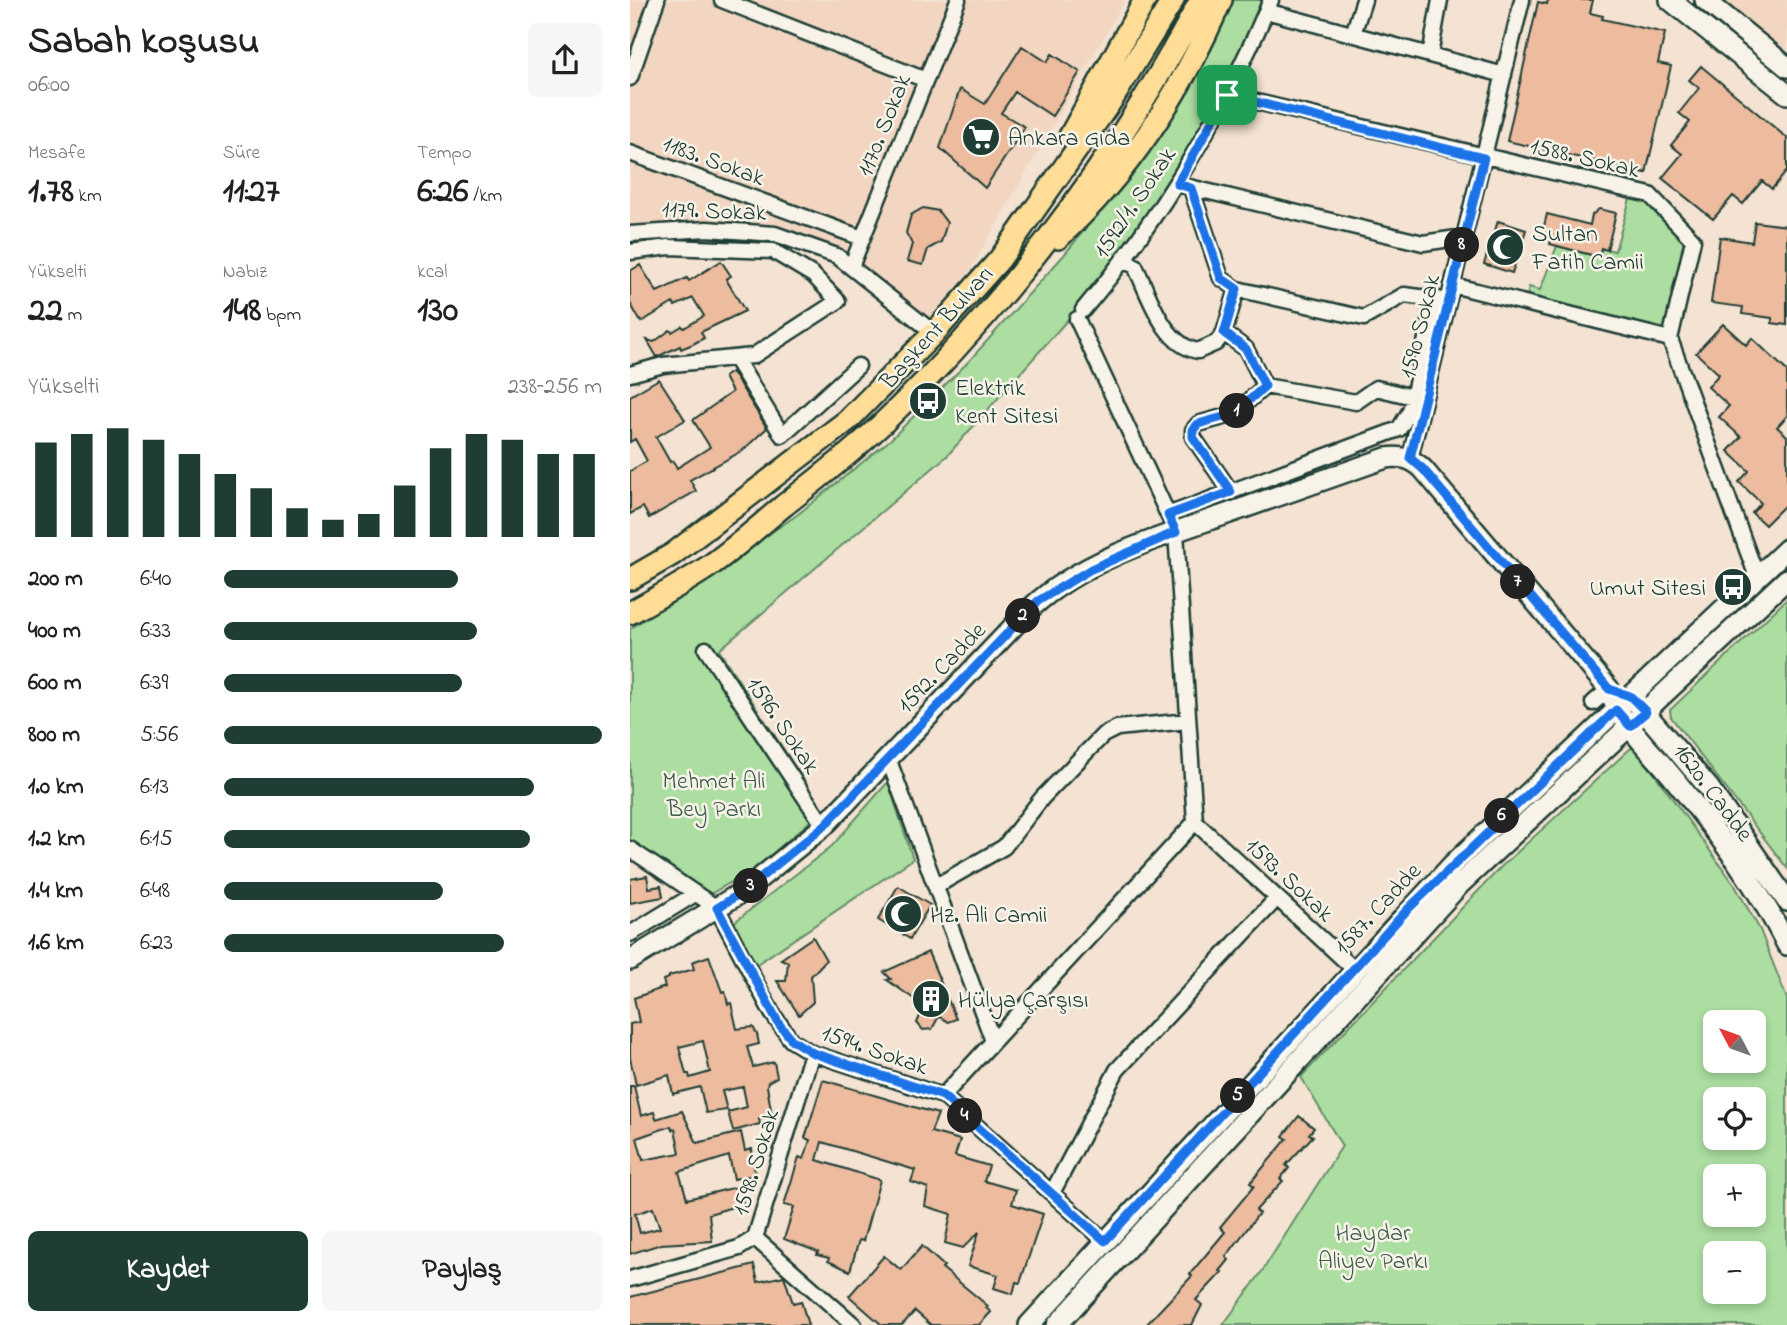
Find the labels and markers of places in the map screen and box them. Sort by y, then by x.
pin [1197,65,1257,125]
supermarket icon: Ankara Gıda [960,116,1002,158]
place label: Ankara Gıda [1008,122,1130,157]
place label: Sultan Fatih Camii [1531,218,1644,281]
mosque icon: Sultan Fatih Camii [1484,226,1526,268]
pin: 8 [1444,228,1480,262]
place label: Elektrik Kent Sitesi [955,372,1058,435]
bus stop icon: Elektrik Kent Sitesi [907,380,949,422]
pin: 1 [1220,394,1254,428]
pin: 7 [1500,564,1536,600]
bus stop icon: Umut Sitesi [1712,566,1754,608]
place label: Umut Sitesi [1589,572,1706,607]
pin: 2 [1006,598,1040,634]
pin: 6 [1484,798,1520,834]
pin: 3 [734,868,768,903]
mosque icon: Hz. Ali Camii [882,893,924,935]
place label: Hz. Ali Camii [930,899,1047,934]
building icon: Hülya Çarşısı [910,978,952,1020]
place label: Hülya Çarşısı [958,984,1089,1020]
pin: 5 [1220,1078,1256,1114]
pin: 4 [948,1098,982,1134]

